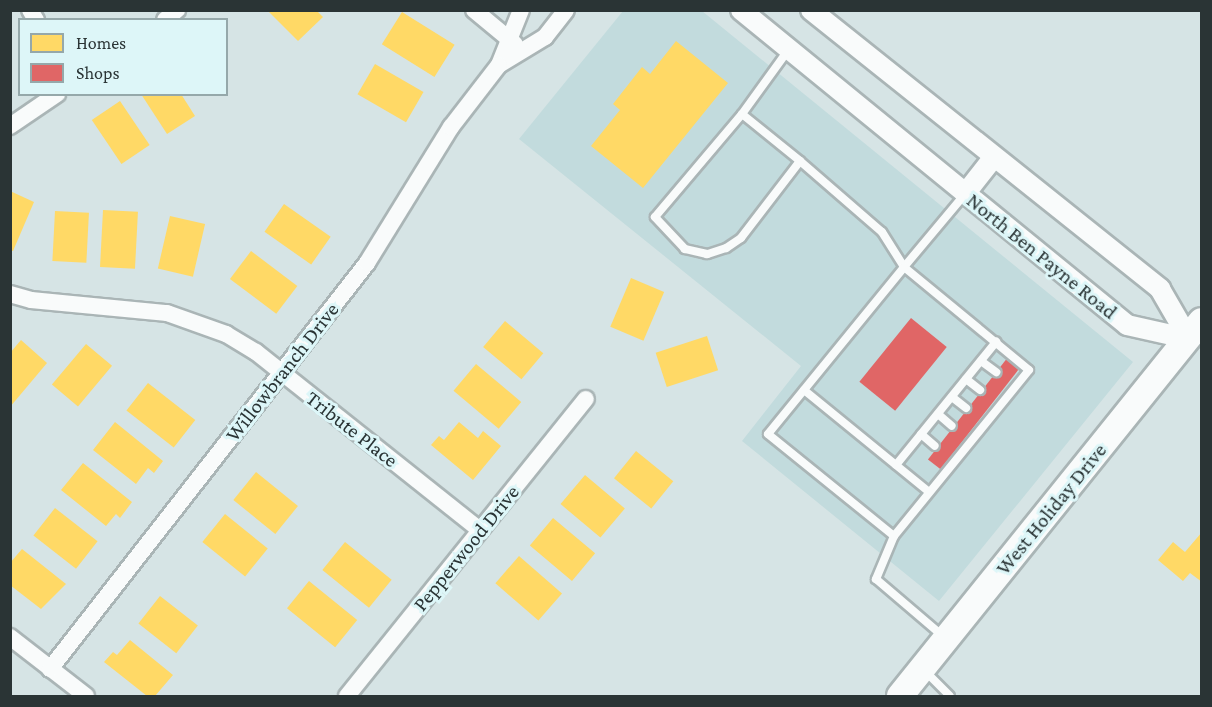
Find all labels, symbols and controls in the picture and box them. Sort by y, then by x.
legend [18,18,228,96]
text: Homes [76,33,126,53]
text: Shops [76,63,120,83]
street label: North Ben Payne Road [962,188,1122,324]
street label: Willowbranch Drive [220,297,344,447]
street label: Tribute Place [301,385,403,473]
street label: West Holiday Drive [990,438,1112,580]
street label: Pepperwood Drive [407,480,525,616]

